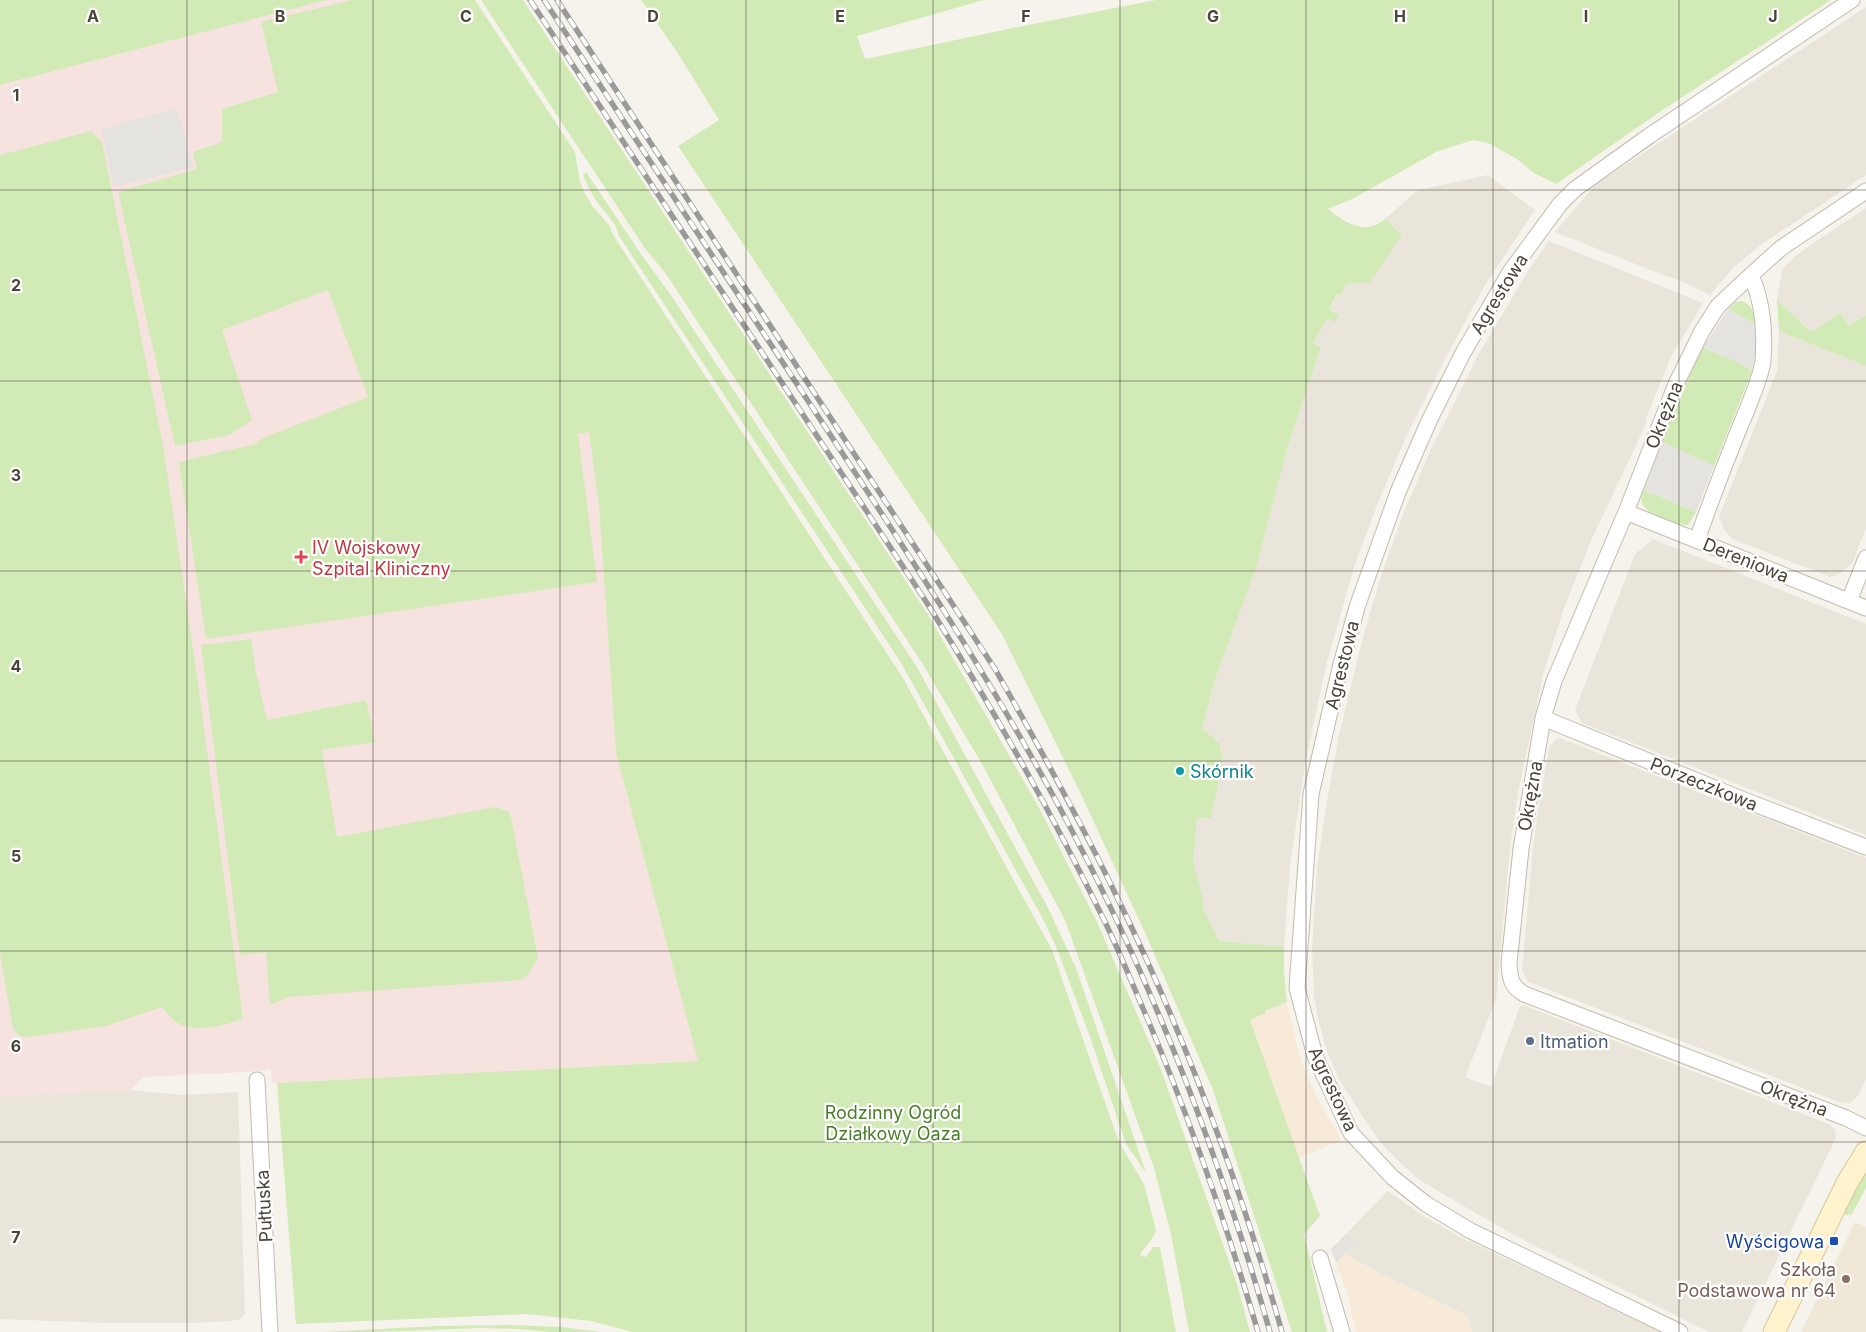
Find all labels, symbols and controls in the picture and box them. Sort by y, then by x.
text: A [87,6,99,26]
text: B [275,6,285,26]
text: C [460,6,472,26]
text: D [647,6,659,26]
text: E [835,6,845,26]
text: F [1021,6,1031,26]
text: G [1207,6,1219,26]
text: H [1394,6,1406,26]
text: I [1584,6,1588,26]
text: J [1768,6,1778,26]
text: 1 [13,85,19,105]
street label: Agrestowa [1466,250,1532,338]
text: 2 [11,275,21,295]
street label: Okrężna [1641,378,1687,452]
text: 3 [11,465,21,485]
street label: Dereniowa [1700,533,1792,587]
place label: IV Wojskowy Szpital Kliniczny [312,537,451,579]
marker: IV Wojskowy Szpital Kliniczny [294,550,308,564]
street label: Agrestowa [1321,618,1363,712]
text: 4 [11,656,22,676]
street label: Porzeczkowa [1647,753,1761,815]
street label: Okrężna [1513,759,1547,833]
place label: Skórnik [1190,761,1254,782]
marker: Skórnik [1174,765,1186,777]
text: 5 [11,846,21,866]
place label: Itmation [1540,1031,1609,1052]
marker: Itmation [1524,1035,1536,1047]
text: 6 [11,1036,21,1056]
street label: Agrestowa [1304,1043,1362,1135]
street label: Okrężna [1757,1075,1831,1121]
park label: Rodzinny Ogród Działkowy Oaza [825,1102,961,1144]
street label: Pułtuska [252,1169,276,1243]
text: 7 [11,1227,21,1247]
place label: Wyścigowa [1726,1231,1824,1252]
marker: Wyścigowa [1828,1235,1840,1247]
place label: Szkoła Podstawowa nr 64 [1677,1259,1836,1301]
marker: Szkoła Podstawowa nr 64 [1840,1273,1852,1285]

